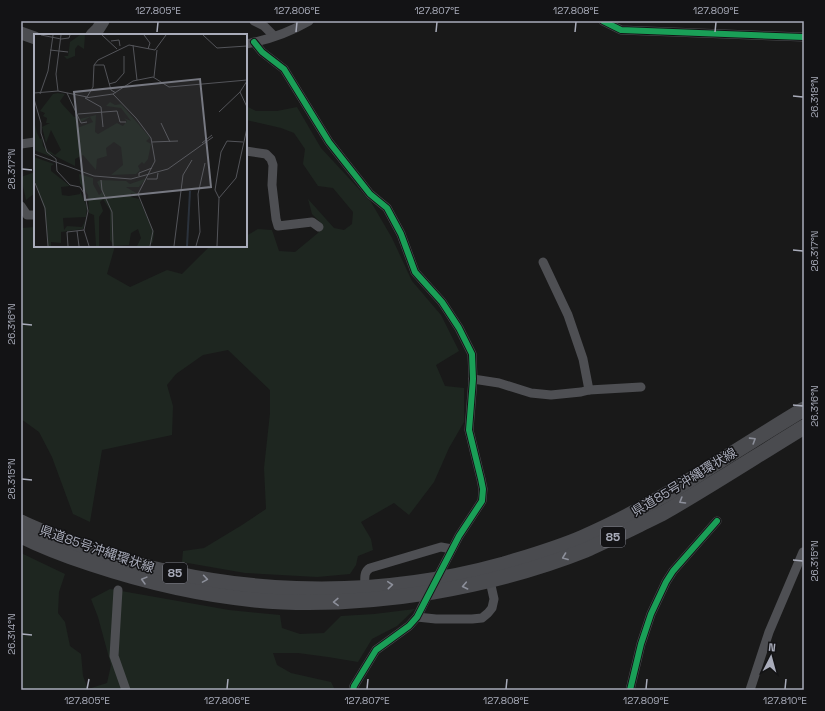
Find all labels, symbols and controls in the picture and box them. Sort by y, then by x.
text: 127.805°E [135,4,181,17]
text: 127.806°E [274,4,320,17]
text: 127.807°E [414,4,460,17]
text: 127.808°E [553,4,599,17]
text: 127.809°E [693,4,739,17]
inset map [34,34,247,247]
text: 26.318°N [808,76,821,118]
text: 26.317°N [5,149,18,189]
text: 26.317°N [808,231,821,271]
text: 26.316°N [5,303,18,345]
text: 26.316°N [808,385,821,427]
one-way arrow [749,438,756,445]
street label: 県道85号沖縄環状線 [628,444,740,520]
text: 26.315°N [5,458,18,500]
one-way arrow [679,497,686,504]
street label: 県道85号沖縄環状線 [38,521,156,577]
road number: 85 [601,527,625,547]
text: 26.315°N [808,540,821,582]
one-way arrow [562,553,569,561]
road number: 85 [163,563,187,583]
one-way arrow [202,574,208,583]
one-way arrow [141,576,148,585]
one-way arrow [387,581,393,590]
one-way arrow [461,581,468,590]
one-way arrow [333,598,339,606]
text: 26.314°N [5,613,18,655]
north arrow [751,637,791,677]
text: N [768,640,776,654]
text: 127.805°E [64,694,110,707]
text: 127.806°E [204,694,250,707]
text: 127.807°E [344,694,390,707]
text: 127.808°E [483,694,529,707]
text: 127.809°E [623,694,669,707]
text: 127.810°E [763,694,807,707]

